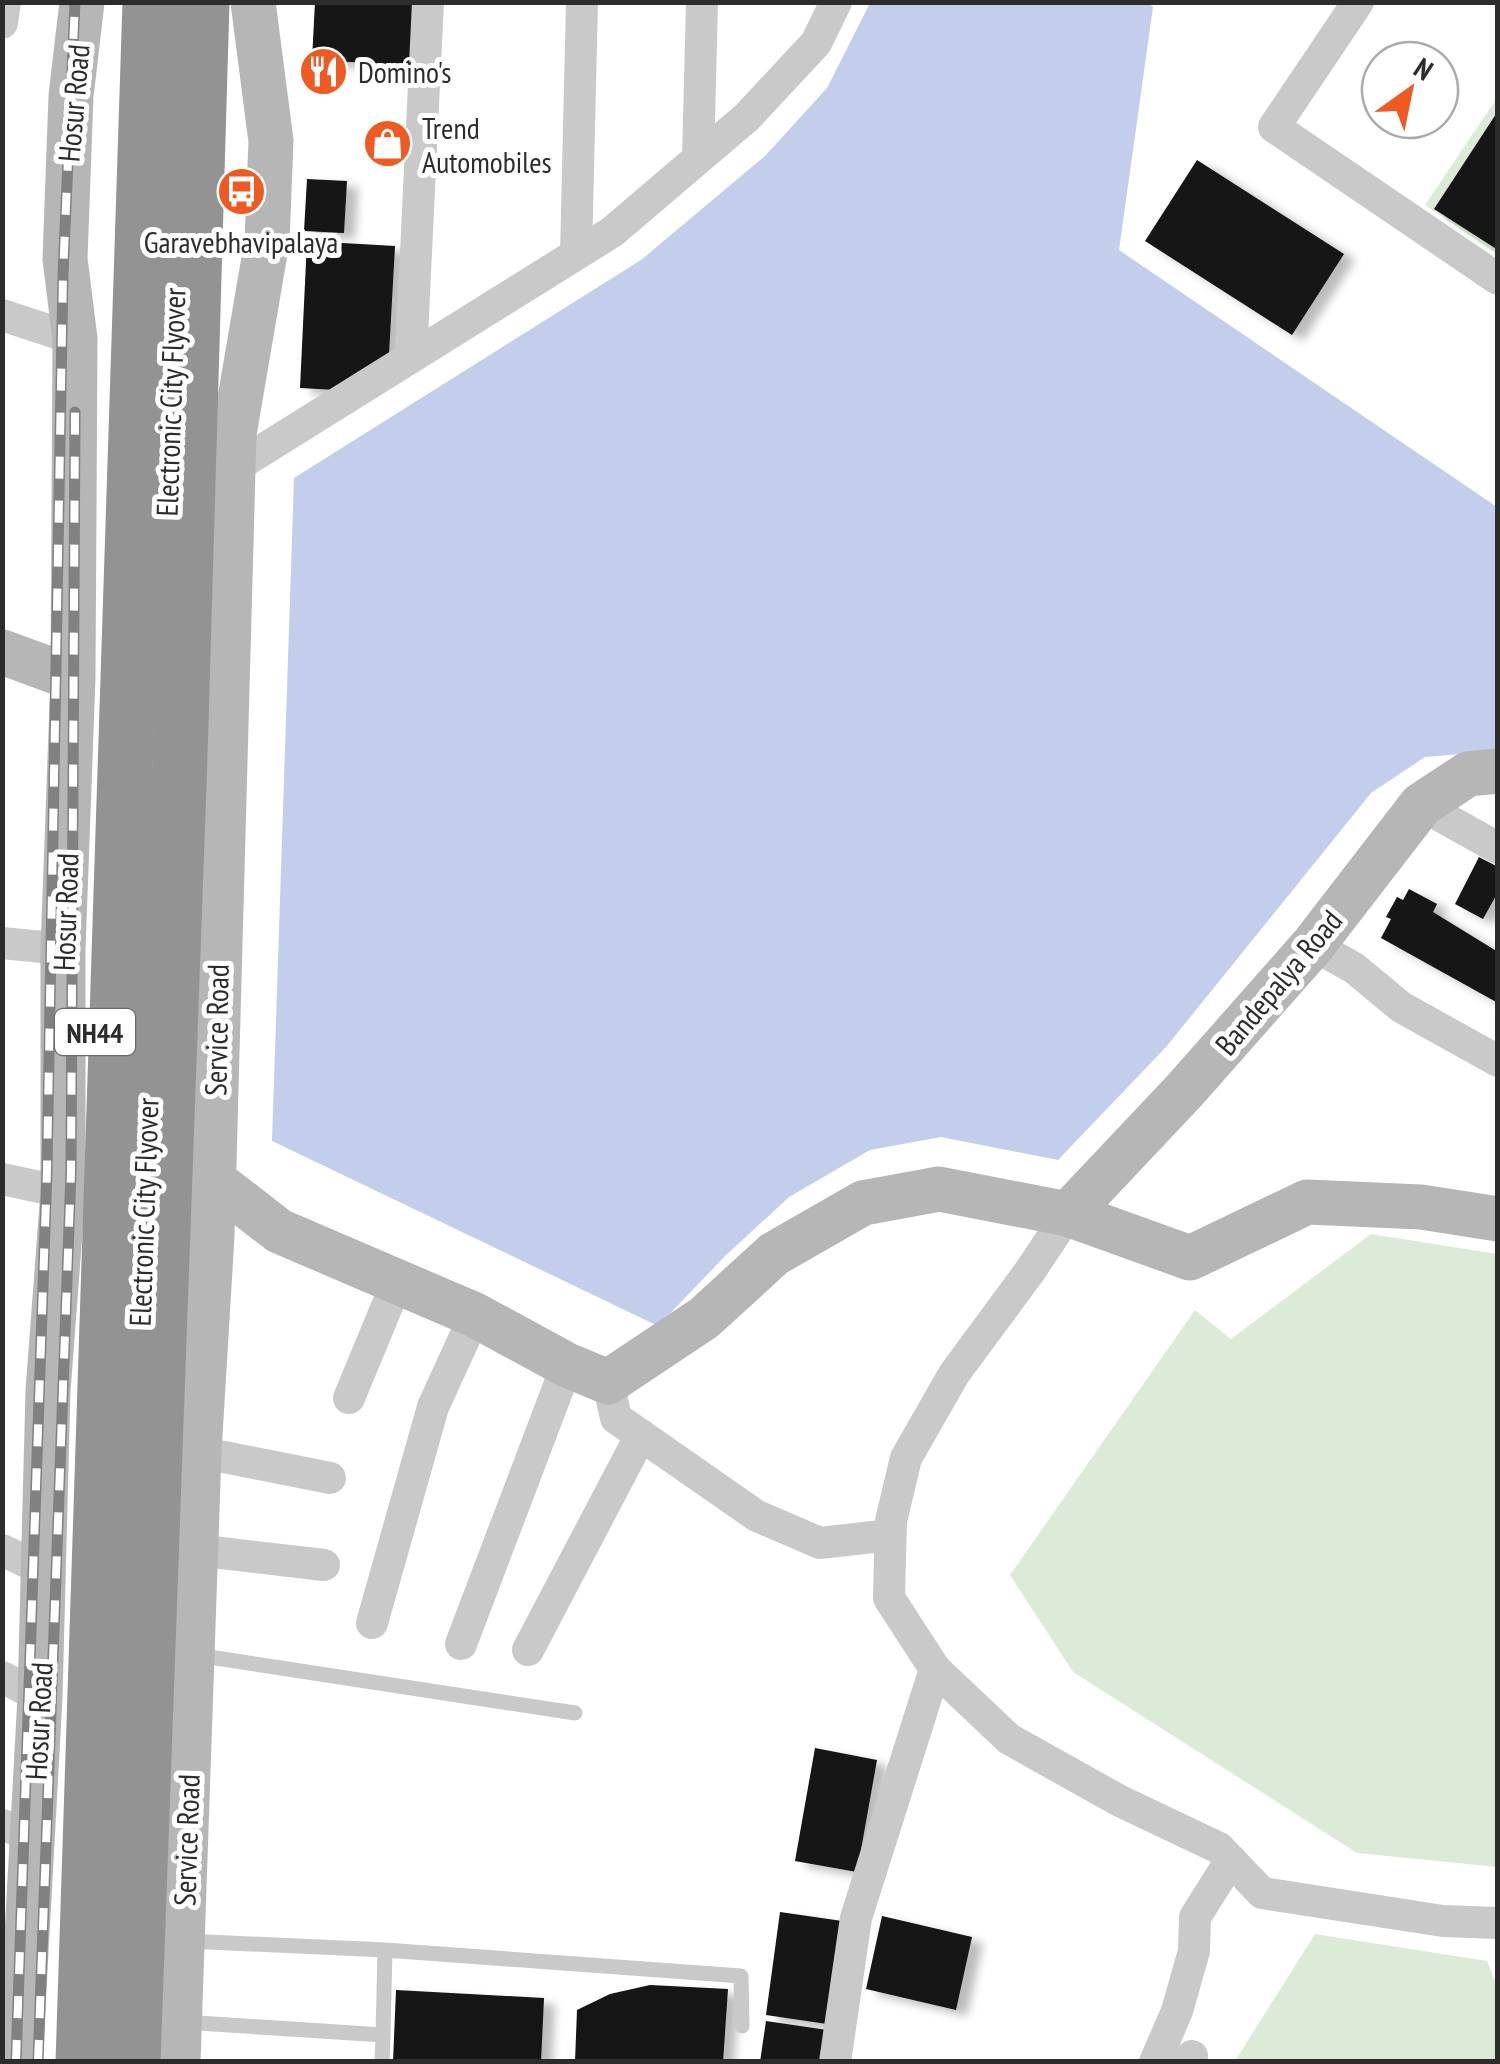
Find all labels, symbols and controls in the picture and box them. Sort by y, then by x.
north arrow [1360,40,1460,140]
street label: Hosur Road [48,43,98,163]
restaurant icon: Domino's [297,45,349,97]
text: N [1407,49,1440,88]
place label: Domino's [358,52,452,91]
place label: Trend Automobiles [422,108,552,181]
shop icon: Trend Automobiles [361,118,413,170]
bus stop icon: Garavebhavipalaya [215,166,267,218]
place label: Garavebhavipalaya [144,222,338,261]
street label: Electronic City Flyover [147,286,194,517]
street label: Hosur Road [43,852,87,972]
street label: Bandepalya Road [1206,901,1350,1063]
street label: Service Road [195,964,237,1096]
road number: NH44 [55,1009,135,1055]
street label: Electronic City Flyover [120,1096,167,1327]
street label: Hosur Road [15,1661,61,1781]
street label: Service Road [164,1774,208,1906]

